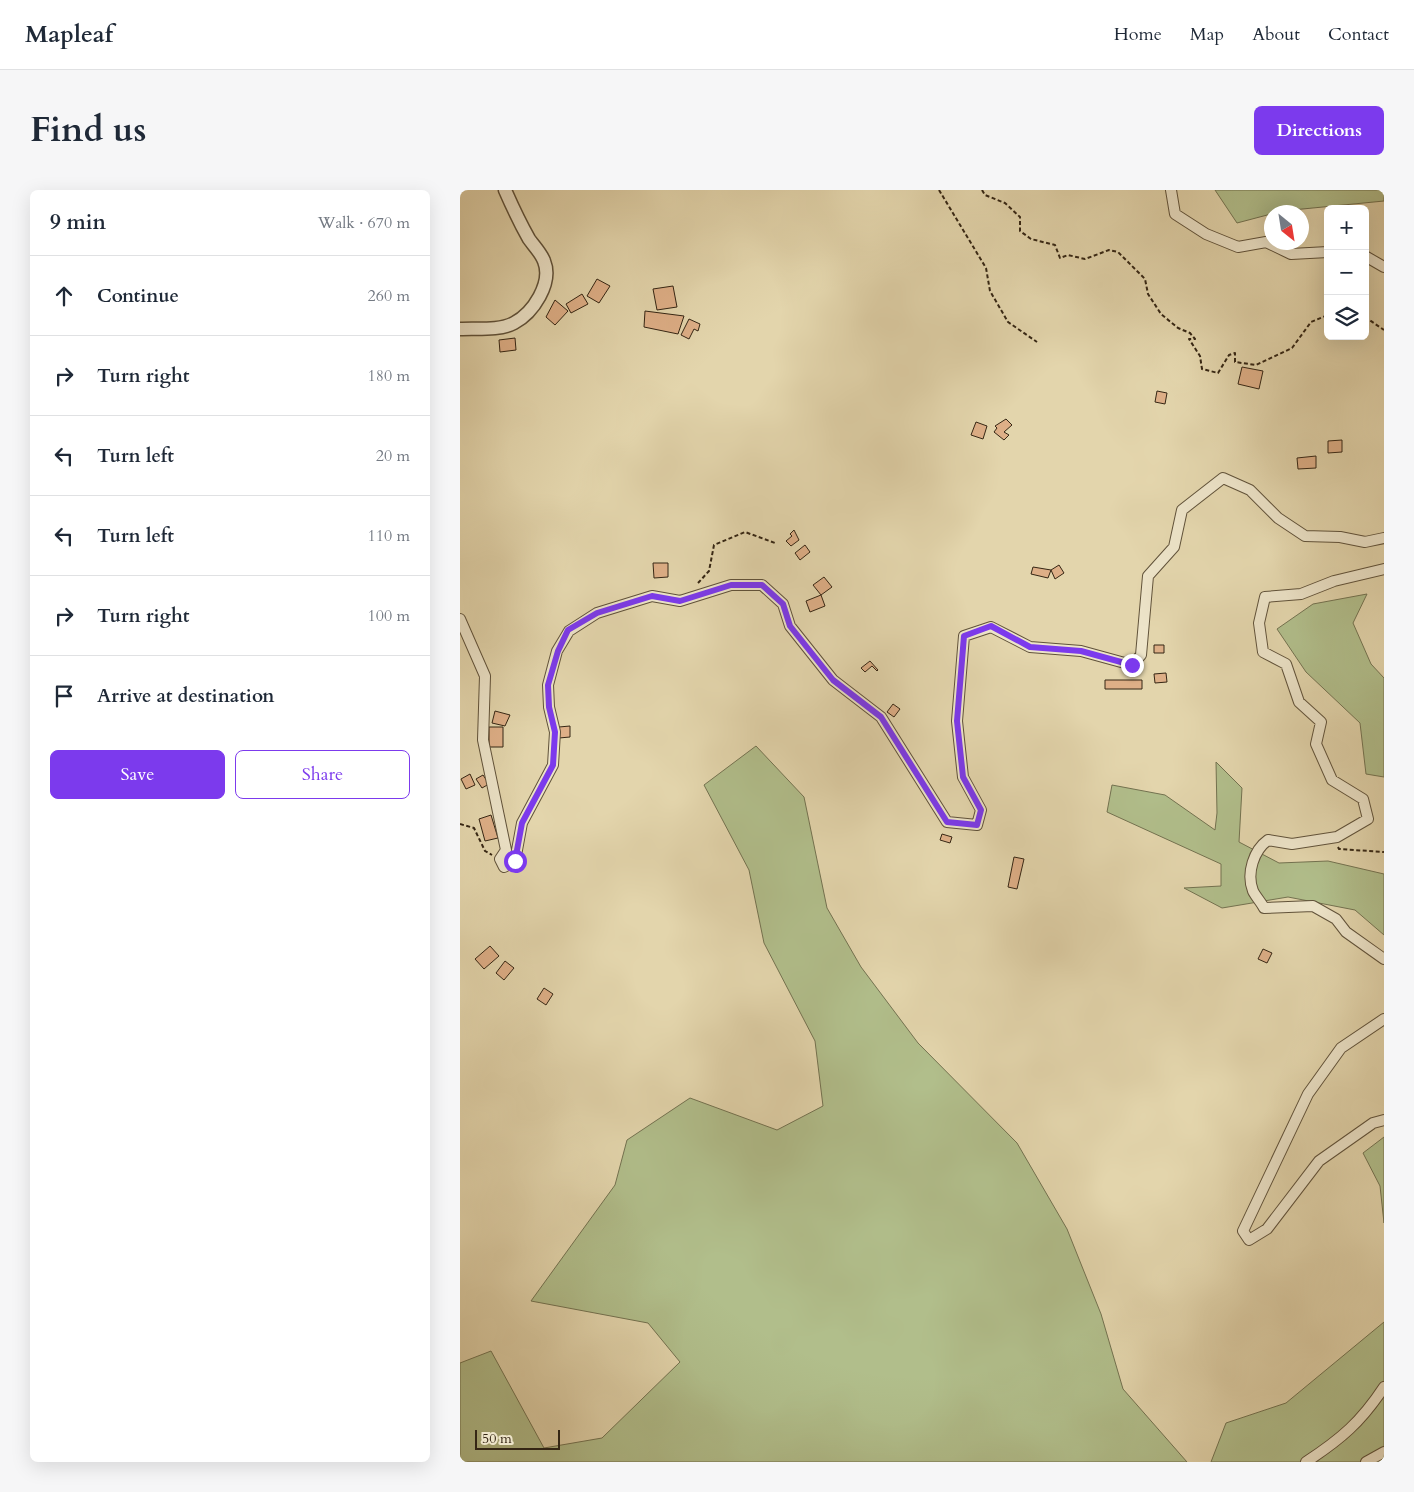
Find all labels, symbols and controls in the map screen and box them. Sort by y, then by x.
text: Mapleaf [25,18,113,51]
text: Home [1114,22,1162,47]
text: Map [1190,22,1224,47]
text: About [1252,22,1300,47]
text: Contact [1328,22,1389,47]
text: Find us [30,106,146,154]
button: Directions [1254,106,1384,155]
north arrow [1264,205,1309,250]
map controls [1324,205,1369,340]
button: + [1324,205,1369,250]
text: 9 min [50,208,106,237]
text: Walk · 670 m [318,212,410,234]
button: − [1324,250,1369,295]
icon: ahead [50,282,78,310]
text: Continue [97,283,179,309]
text: 260 m [368,285,410,307]
button: layers [1324,295,1369,340]
icon: right [50,362,78,390]
text: Turn right [97,363,189,389]
text: 180 m [368,365,410,387]
icon: left [50,442,78,470]
text: Turn left [97,443,174,469]
text: 20 m [376,445,410,467]
icon: left [50,522,78,550]
text: Turn left [97,523,174,549]
text: 110 m [368,525,410,547]
icon: right [50,602,78,630]
text: Turn right [97,603,189,629]
text: 100 m [368,605,410,627]
route end [1121,654,1144,677]
icon: arrive [50,682,78,710]
text: Arrive at destination [97,683,274,709]
button: Save [50,750,225,799]
button: Share [235,750,410,799]
route start [504,850,527,873]
scale bar [475,1427,560,1450]
text: 50 m [482,1429,512,1448]

